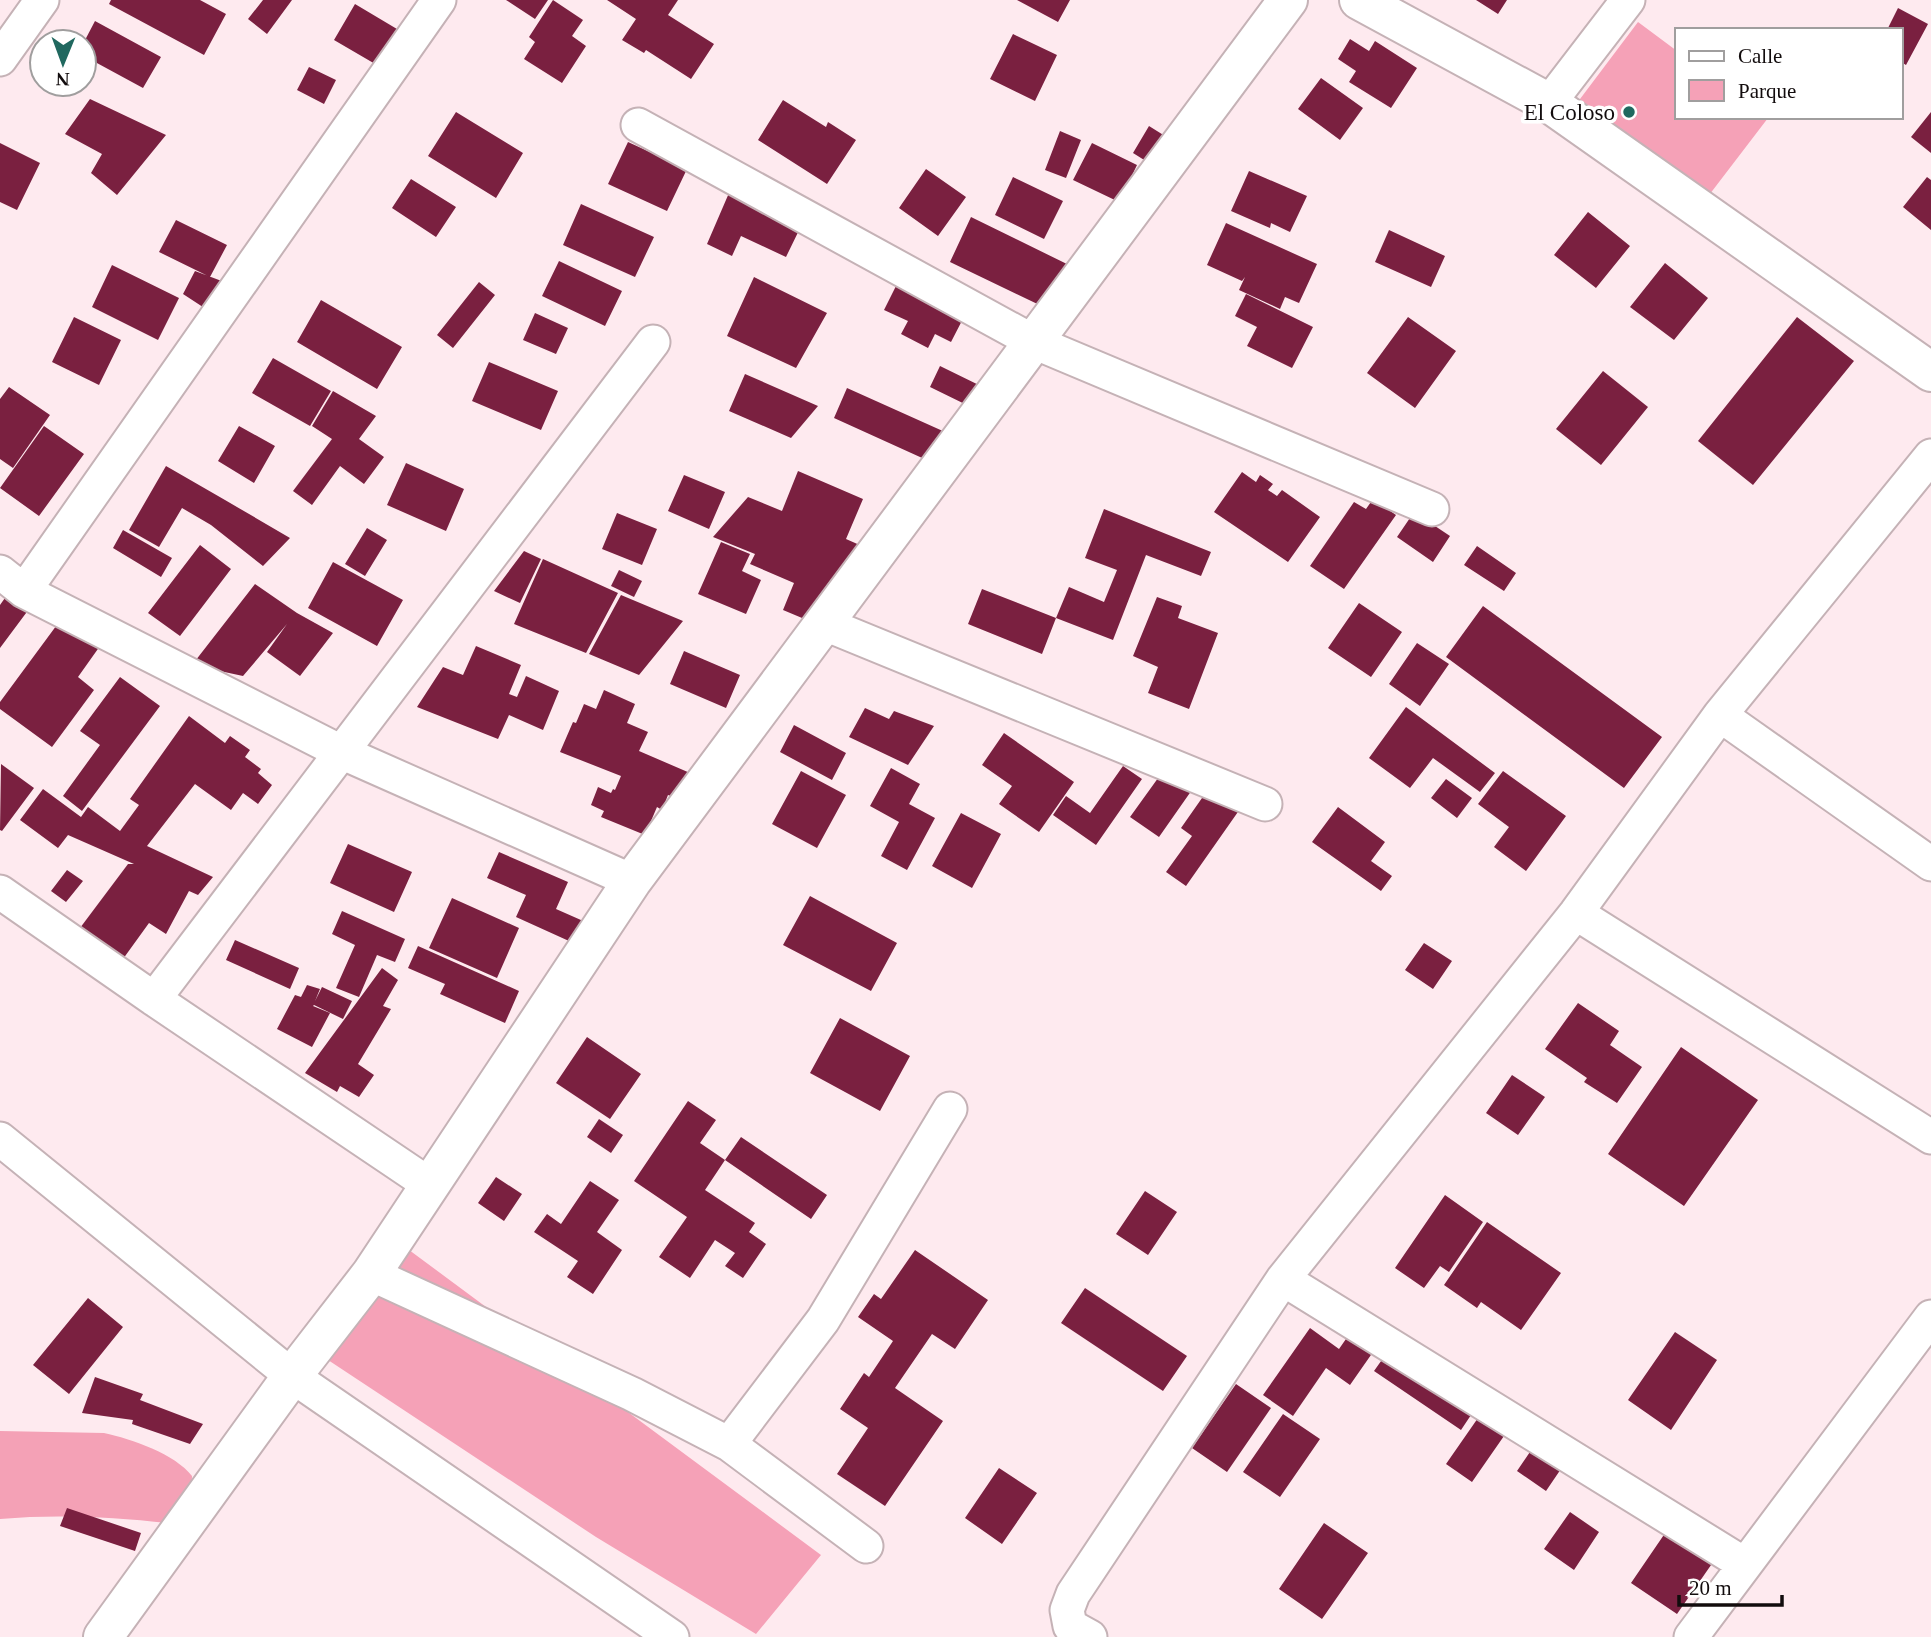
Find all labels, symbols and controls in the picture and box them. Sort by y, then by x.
north arrow [28,28,98,98]
legend [1675,28,1903,119]
text: Calle [1738,44,1782,68]
text: N [55,69,70,90]
text: Parque [1738,79,1796,103]
place label: El Coloso [1524,100,1615,125]
marker: El Coloso [1621,104,1637,120]
scale bar [1679,1564,1782,1608]
text: 20 m [1689,1576,1732,1600]

